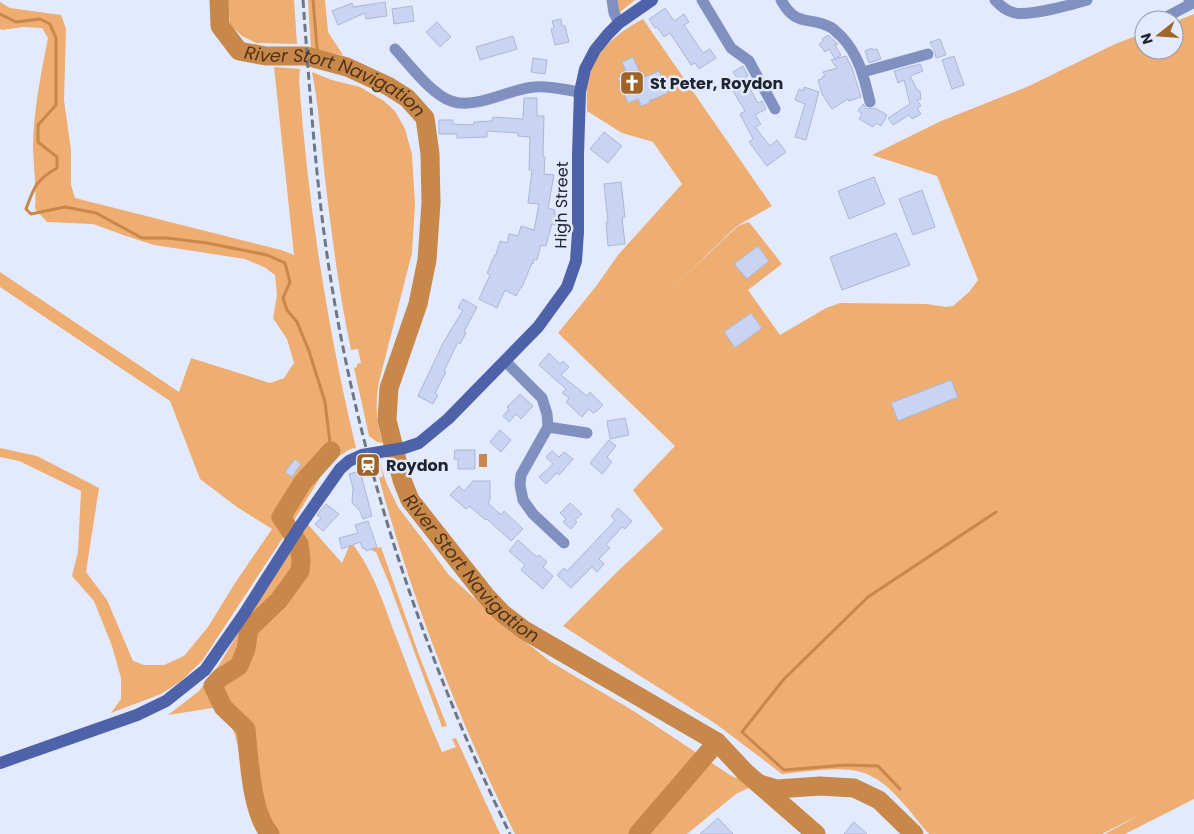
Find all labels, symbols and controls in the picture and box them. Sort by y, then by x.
north arrow [1134,10,1184,60]
text: N [1135,31,1158,47]
water label: River Stort Navigation [242,39,431,122]
church icon: St Peter, Roydon [619,70,645,96]
place label: St Peter, Roydon [650,72,783,95]
street label: High Street [549,161,574,249]
station icon: Roydon [355,452,381,478]
place label: Roydon [386,454,449,477]
water label: River Stort Navigation [398,488,544,648]

